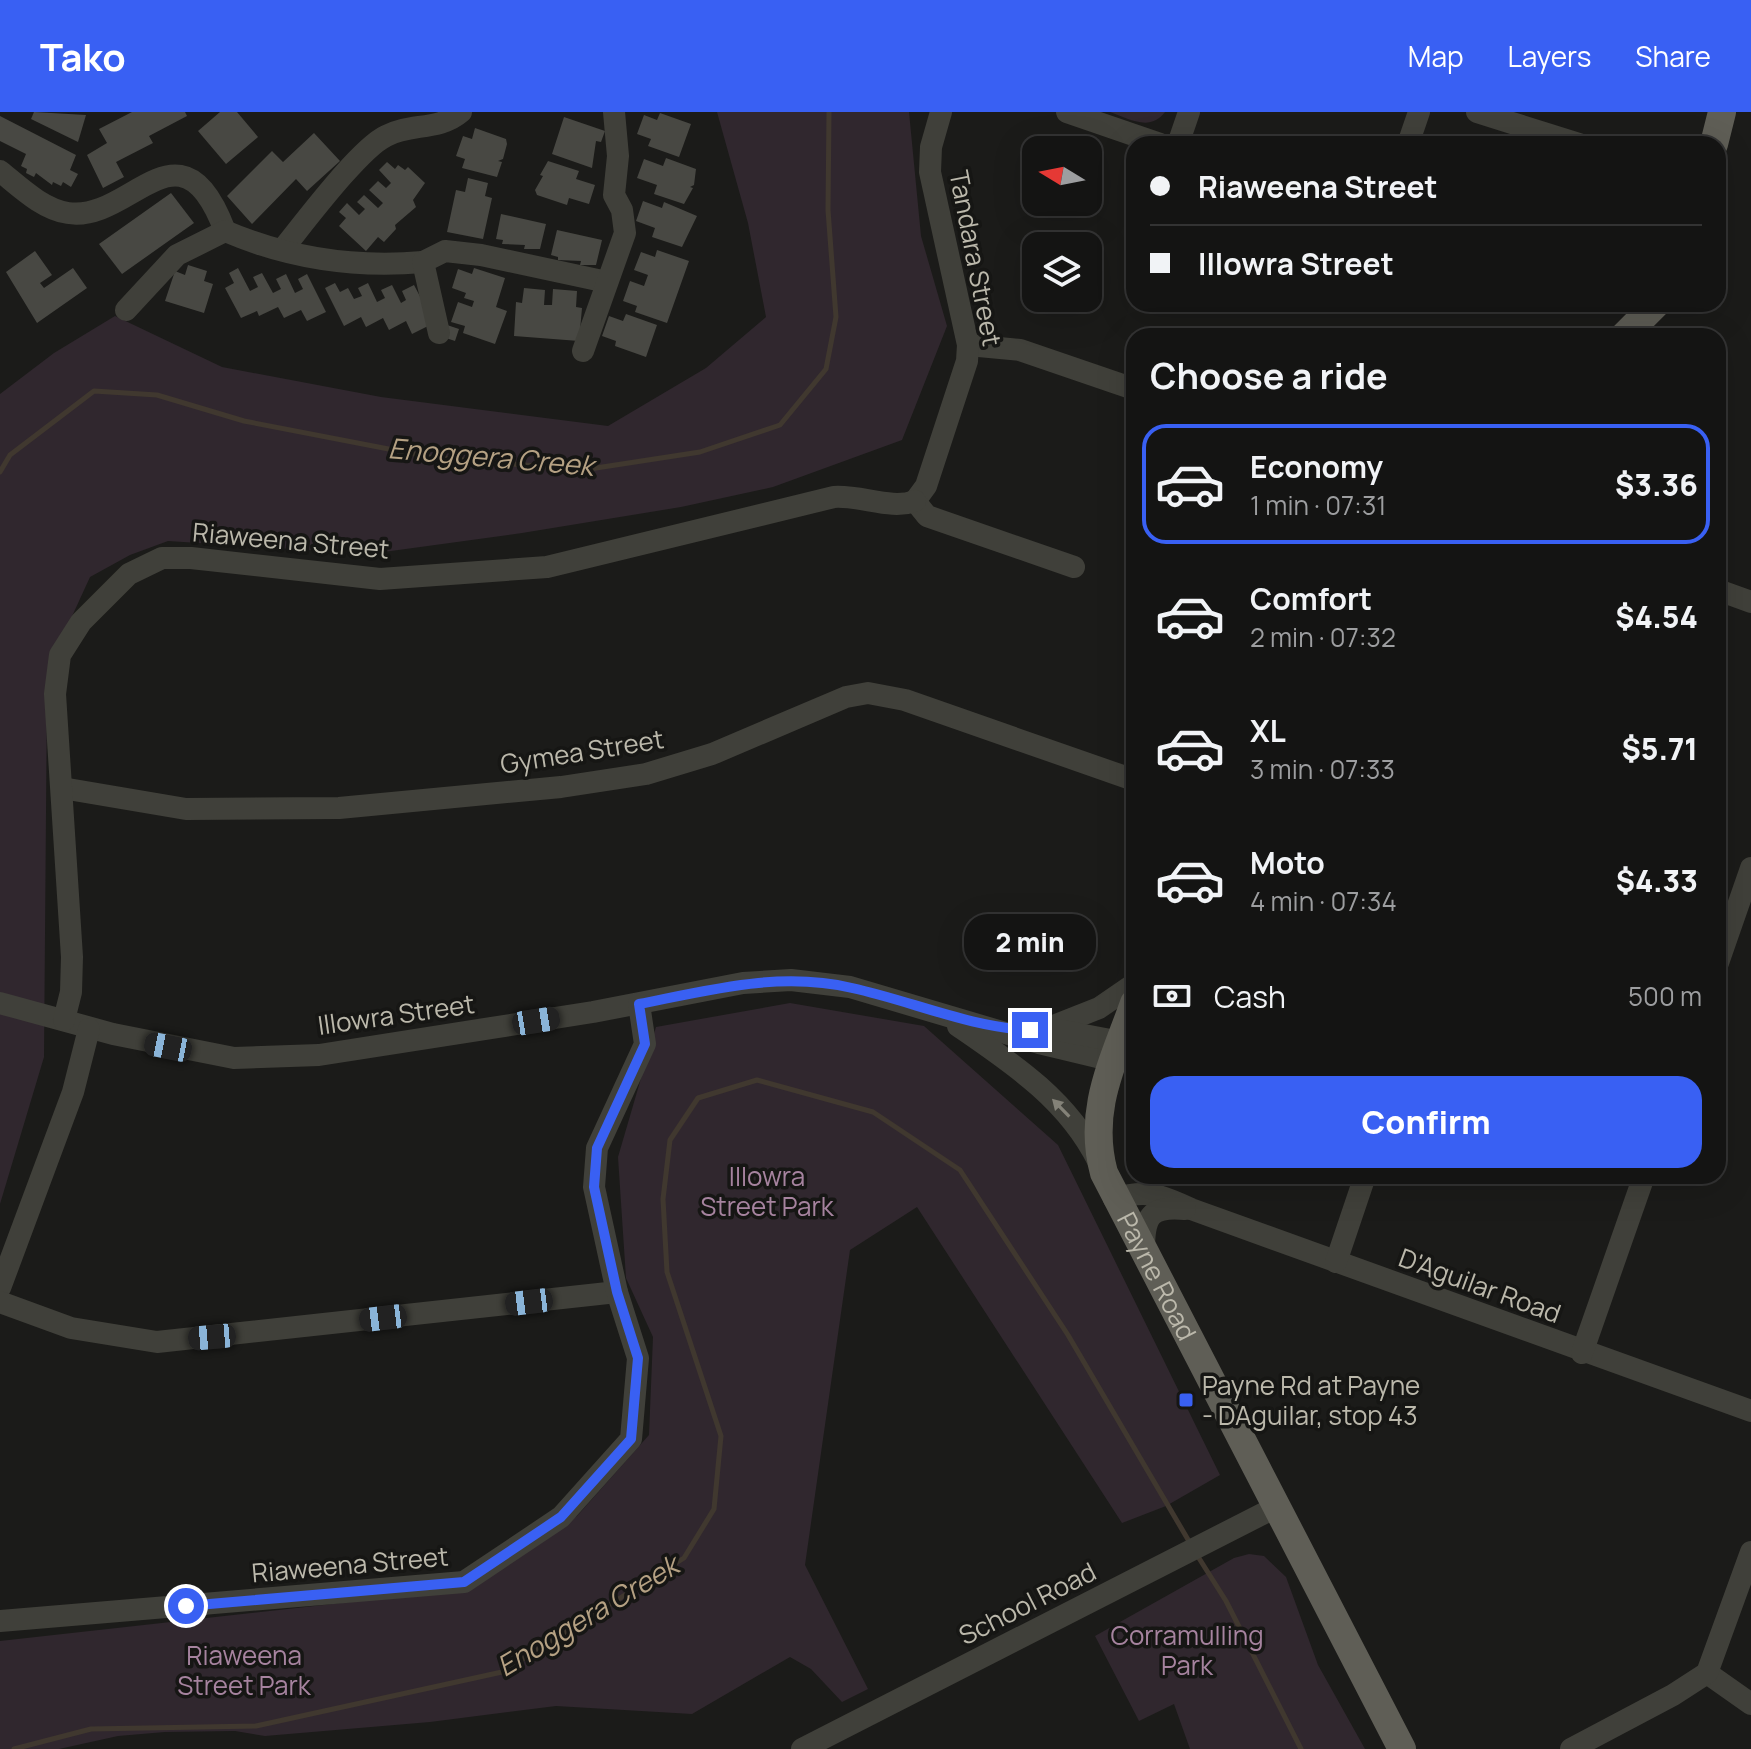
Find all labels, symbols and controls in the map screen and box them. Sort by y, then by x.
text: Tako [40,30,126,82]
text: Map [1408,37,1464,75]
text: Layers [1508,37,1591,75]
text: Share [1635,37,1711,75]
north arrow [1022,136,1102,216]
map controls [1022,136,1102,312]
text: Riaweena Street [1198,166,1438,207]
street label: Tandara Street [941,167,1011,349]
button: layers [1022,232,1102,312]
text: Illowra Street [1198,243,1394,284]
text: Choose a ride [1150,351,1388,400]
water label: Enoggera Creek [387,428,599,484]
text: Economy [1250,446,1383,487]
icon: car [1154,448,1226,520]
text: $3.36 [1615,464,1698,505]
text: 1 min · 07:31 [1250,487,1386,523]
street label: Riaweena Street [191,513,391,567]
text: Comfort [1250,578,1372,619]
icon: car [1154,580,1226,652]
text: $4.54 [1615,596,1698,637]
text: 2 min · 07:32 [1250,619,1396,655]
text: XL [1250,710,1286,751]
icon: car [1154,712,1226,784]
street label: Gymea Street [498,720,666,782]
text: $5.71 [1622,728,1698,769]
text: 3 min · 07:33 [1250,751,1395,787]
text: Moto [1250,842,1325,883]
icon: car [1154,844,1226,916]
text: $4.33 [1616,860,1698,901]
text: 4 min · 07:34 [1250,883,1397,919]
callout: 2 min [964,914,1096,970]
text: 2 min [996,924,1064,960]
icon: cash [1150,974,1194,1018]
text: Cash [1214,976,1286,1017]
text: 500 m [1628,978,1702,1014]
street label: Illowra Street [315,985,477,1043]
car [510,1005,562,1037]
route end [1012,1012,1048,1048]
car [142,1031,194,1063]
button: Confirm [1150,1076,1702,1168]
one-way arrow [1053,1099,1071,1118]
park label: Illowra Street Park [700,1158,835,1224]
street label: Payne Road [1109,1206,1205,1346]
street label: D'Aguilar Road [1394,1239,1566,1331]
car [504,1287,554,1317]
car [358,1303,408,1333]
car [187,1323,237,1351]
place label: Payne Rd at Payne - DAguilar, stop 43 [1202,1367,1420,1433]
marker: Payne Rd at Payne - DAguilar, stop 43 [1177,1391,1195,1409]
street label: Riaweena Street [250,1537,450,1591]
water label: Enoggera Creek [489,1544,688,1684]
street label: School Road [952,1553,1102,1653]
route start [168,1588,204,1624]
park label: Corramulling Park [1110,1617,1264,1683]
park label: Riaweena Street Park [177,1637,312,1703]

